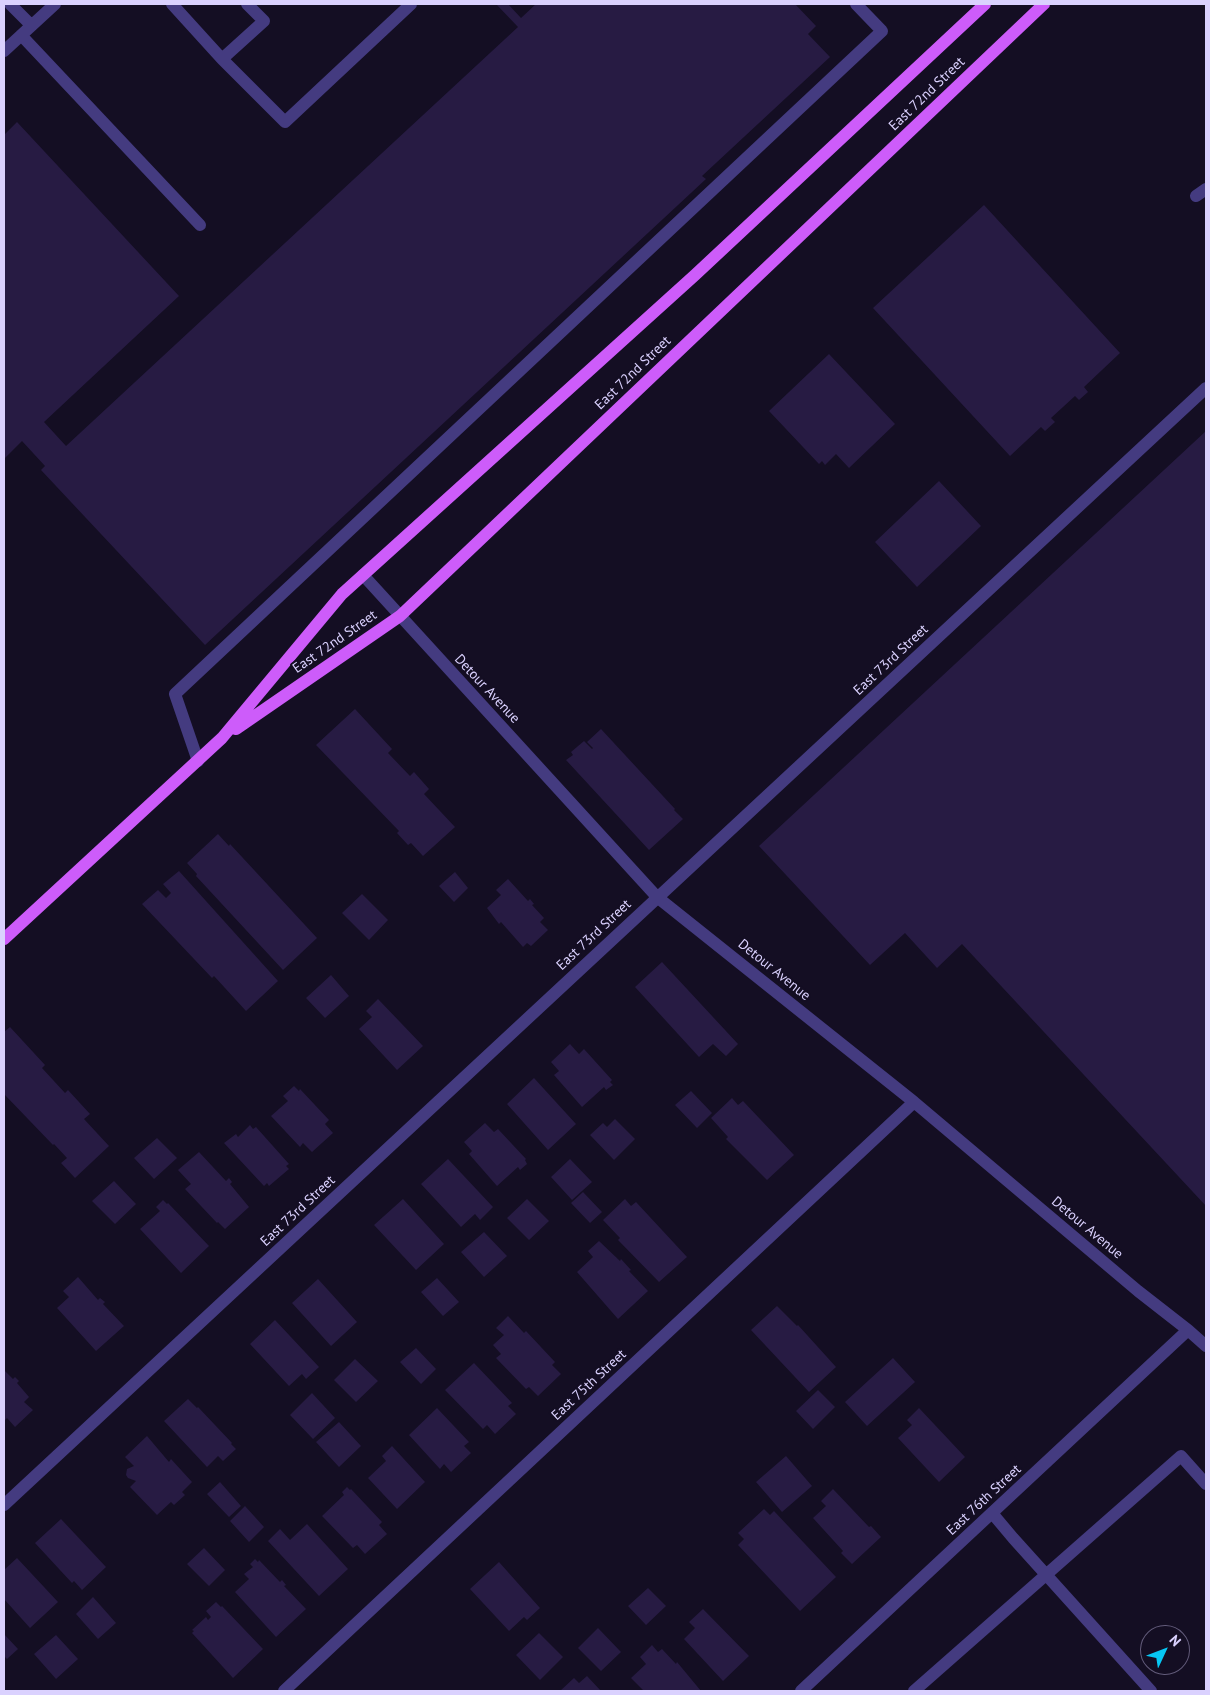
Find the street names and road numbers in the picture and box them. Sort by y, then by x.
street label: East 72nd Street [886,54,968,134]
street label: East 72nd Street [592,333,674,413]
street label: East 72nd Street [290,607,380,677]
street label: East 73rd Street [850,621,932,699]
street label: Detour Avenue [451,651,523,727]
street label: East 73rd Street [553,896,635,974]
street label: Detour Avenue [734,936,814,1004]
street label: East 73rd Street [257,1172,339,1250]
street label: Detour Avenue [1048,1193,1126,1263]
street label: East 75th Street [548,1346,630,1424]
street label: East 76th Street [943,1461,1025,1539]

